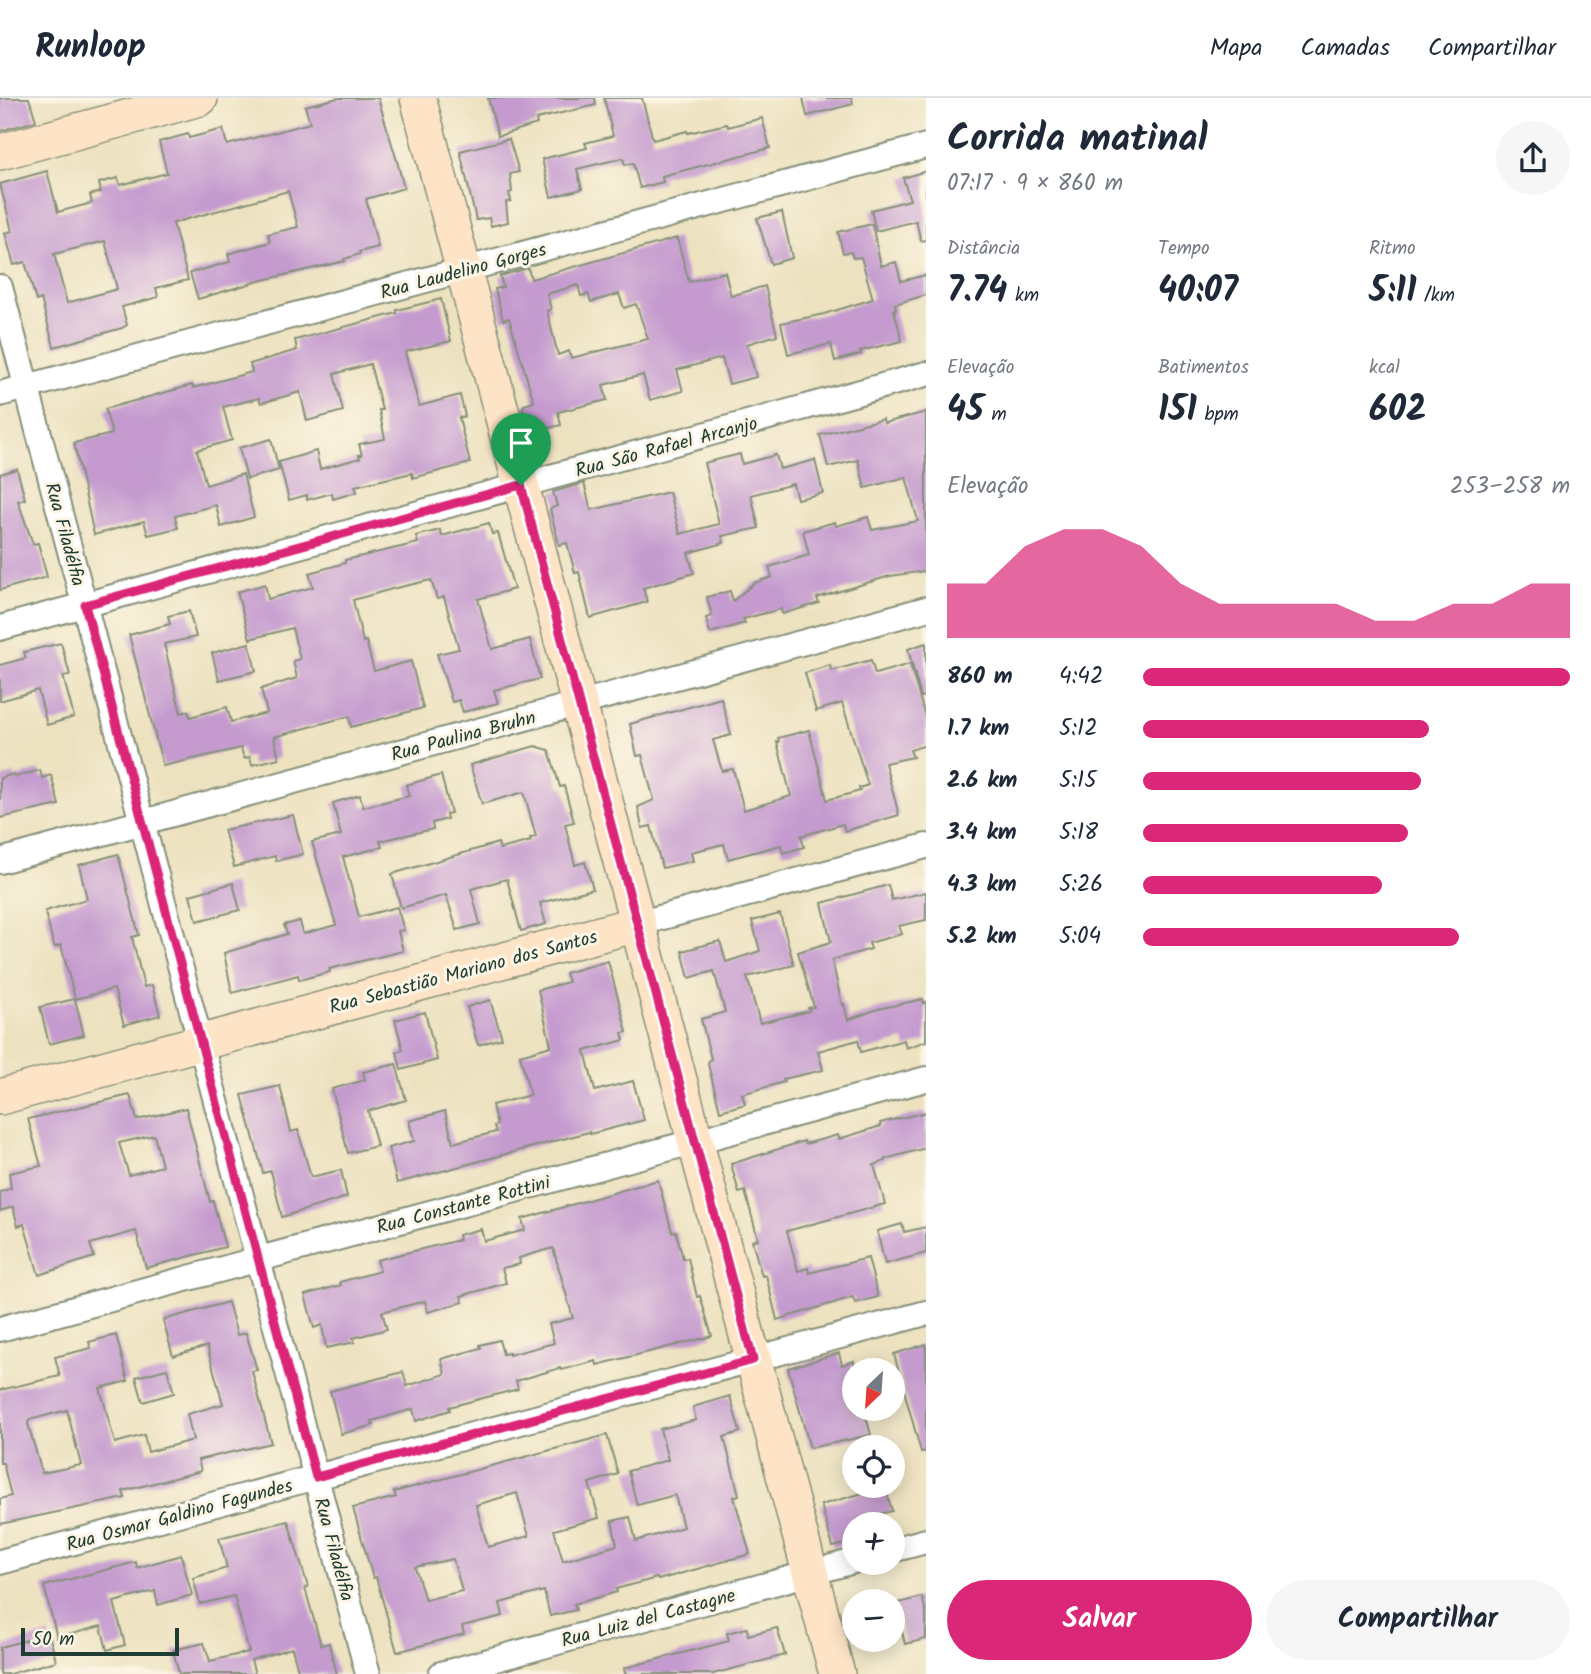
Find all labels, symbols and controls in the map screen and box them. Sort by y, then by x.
text: Runloop [35,22,146,75]
text: Mapa [1210,29,1263,68]
text: Camadas [1301,29,1390,68]
text: Compartilhar [1428,29,1556,68]
text: Corrida matinal [947,110,1208,170]
button: share [1496,121,1570,195]
text: 07:17 · 9 × 860 m [947,166,1123,202]
text: Distância [947,234,1020,264]
text: Tempo [1158,234,1210,264]
text: Ritmo [1369,234,1416,264]
street label: Rua Laudelino Gorges [377,235,550,309]
text: 7.74 [947,264,1007,320]
text: 40:07 [1158,264,1238,320]
text: 5:11 [1369,264,1416,320]
text: km [1007,281,1039,311]
text: /km [1416,281,1455,311]
text: Elevação [947,353,1014,383]
text: Batimentos [1158,353,1249,383]
text: kcal [1369,353,1400,383]
text: 45 [947,383,984,439]
text: 151 [1158,383,1197,439]
text: 602 [1369,383,1426,439]
text: m [984,400,1007,430]
text: bpm [1197,400,1239,430]
street label: Rua São Rafael Arcanjo [572,409,761,487]
pin [491,413,551,485]
icon: arrive [502,424,540,462]
text: Elevação [947,469,1029,505]
text: 253–258 m [1450,469,1570,505]
street label: Rua Filadélfia [36,479,92,590]
text: 860 m [947,659,1013,695]
text: 4:42 [1059,659,1103,695]
street label: Rua Paulina Bruhn [388,703,539,771]
text: 1.7 km [947,711,1009,747]
text: 5:12 [1059,711,1098,747]
text: 2.6 km [947,763,1017,799]
text: 5:15 [1059,763,1097,799]
text: 3.4 km [947,815,1017,851]
text: 5:18 [1059,815,1098,851]
text: 4.3 km [947,867,1017,903]
text: 5:26 [1059,867,1103,903]
text: 5.2 km [947,919,1017,955]
text: 5:04 [1059,919,1101,955]
street label: Rua Sebastião Mariano dos Santos [326,923,601,1023]
street label: Rua Constante Rottini [373,1168,555,1244]
north arrow [842,1358,905,1421]
map controls [842,1358,905,1652]
button: locate [842,1435,905,1498]
street label: Rua Osmar Galdino Fagundes [63,1471,296,1561]
street label: Rua Filadélfia [305,1494,361,1605]
button: + [842,1512,905,1575]
button: Salvar [947,1580,1252,1660]
button: Compartilhar [1266,1580,1570,1660]
street label: Rua Luiz del Castagne [558,1581,739,1657]
button: − [842,1589,905,1652]
scale bar [21,1625,178,1657]
text: 50 m [32,1625,74,1655]

